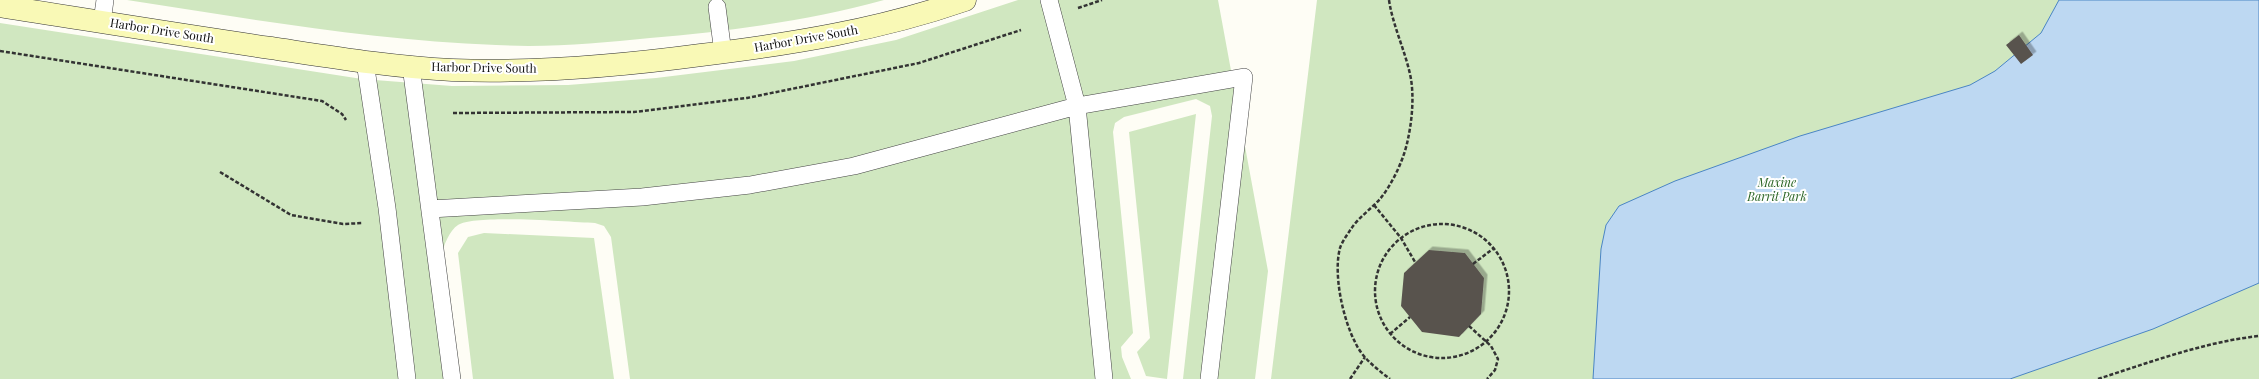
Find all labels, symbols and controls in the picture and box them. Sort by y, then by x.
street label: Harbor Drive South [109,14,215,46]
street label: Harbor Drive South [753,21,859,55]
street label: Harbor Drive South [431,58,537,76]
park label: Maxine Barrit Park [1746,174,1807,204]

